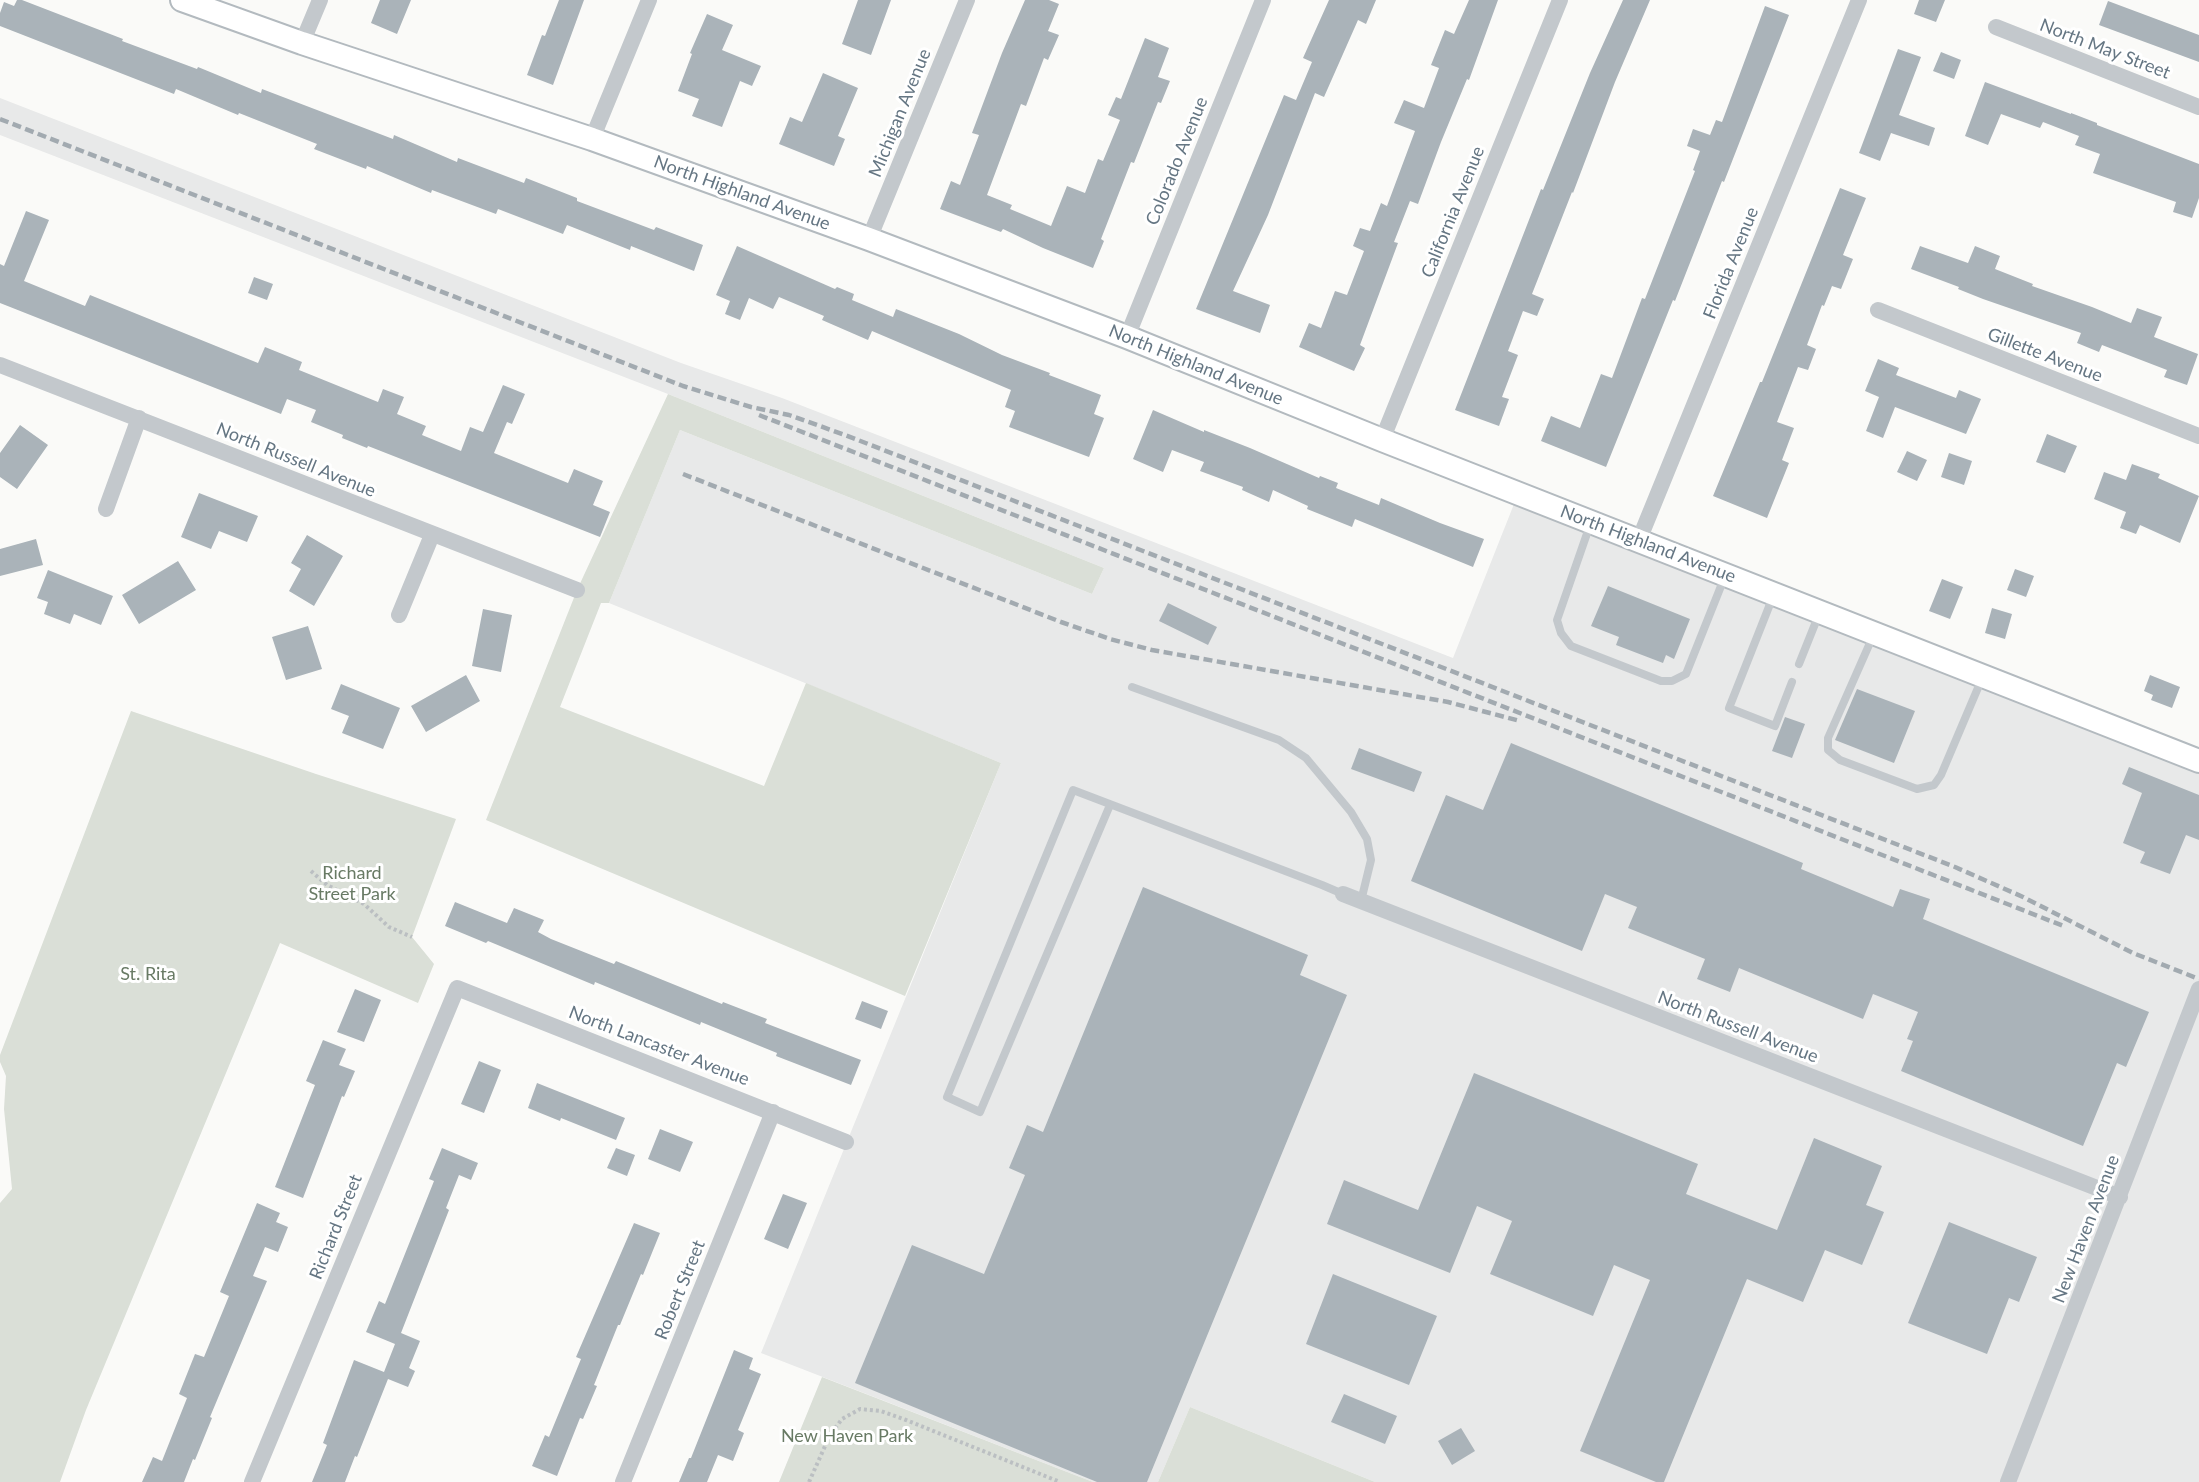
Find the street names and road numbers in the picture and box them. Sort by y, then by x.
street label: North May Street [2037,14,2173,84]
street label: Michigan Avenue [864,46,936,180]
street label: Colorado Avenue [1141,94,1213,228]
street label: California Avenue [1417,143,1489,281]
street label: North Highland Avenue [651,151,833,235]
street label: Florida Avenue [1699,204,1763,322]
street label: North Highland Avenue [1106,320,1286,410]
street label: Gillette Avenue [1985,323,2105,387]
street label: North Russell Avenue [213,418,379,502]
street label: North Highland Avenue [1557,501,1739,587]
street label: North Russell Avenue [1655,986,1821,1068]
street label: North Lancaster Avenue [566,1002,752,1090]
street label: New Haven Avenue [2048,1152,2124,1306]
street label: Richard Street [305,1171,367,1283]
street label: Robert Street [650,1237,710,1343]

